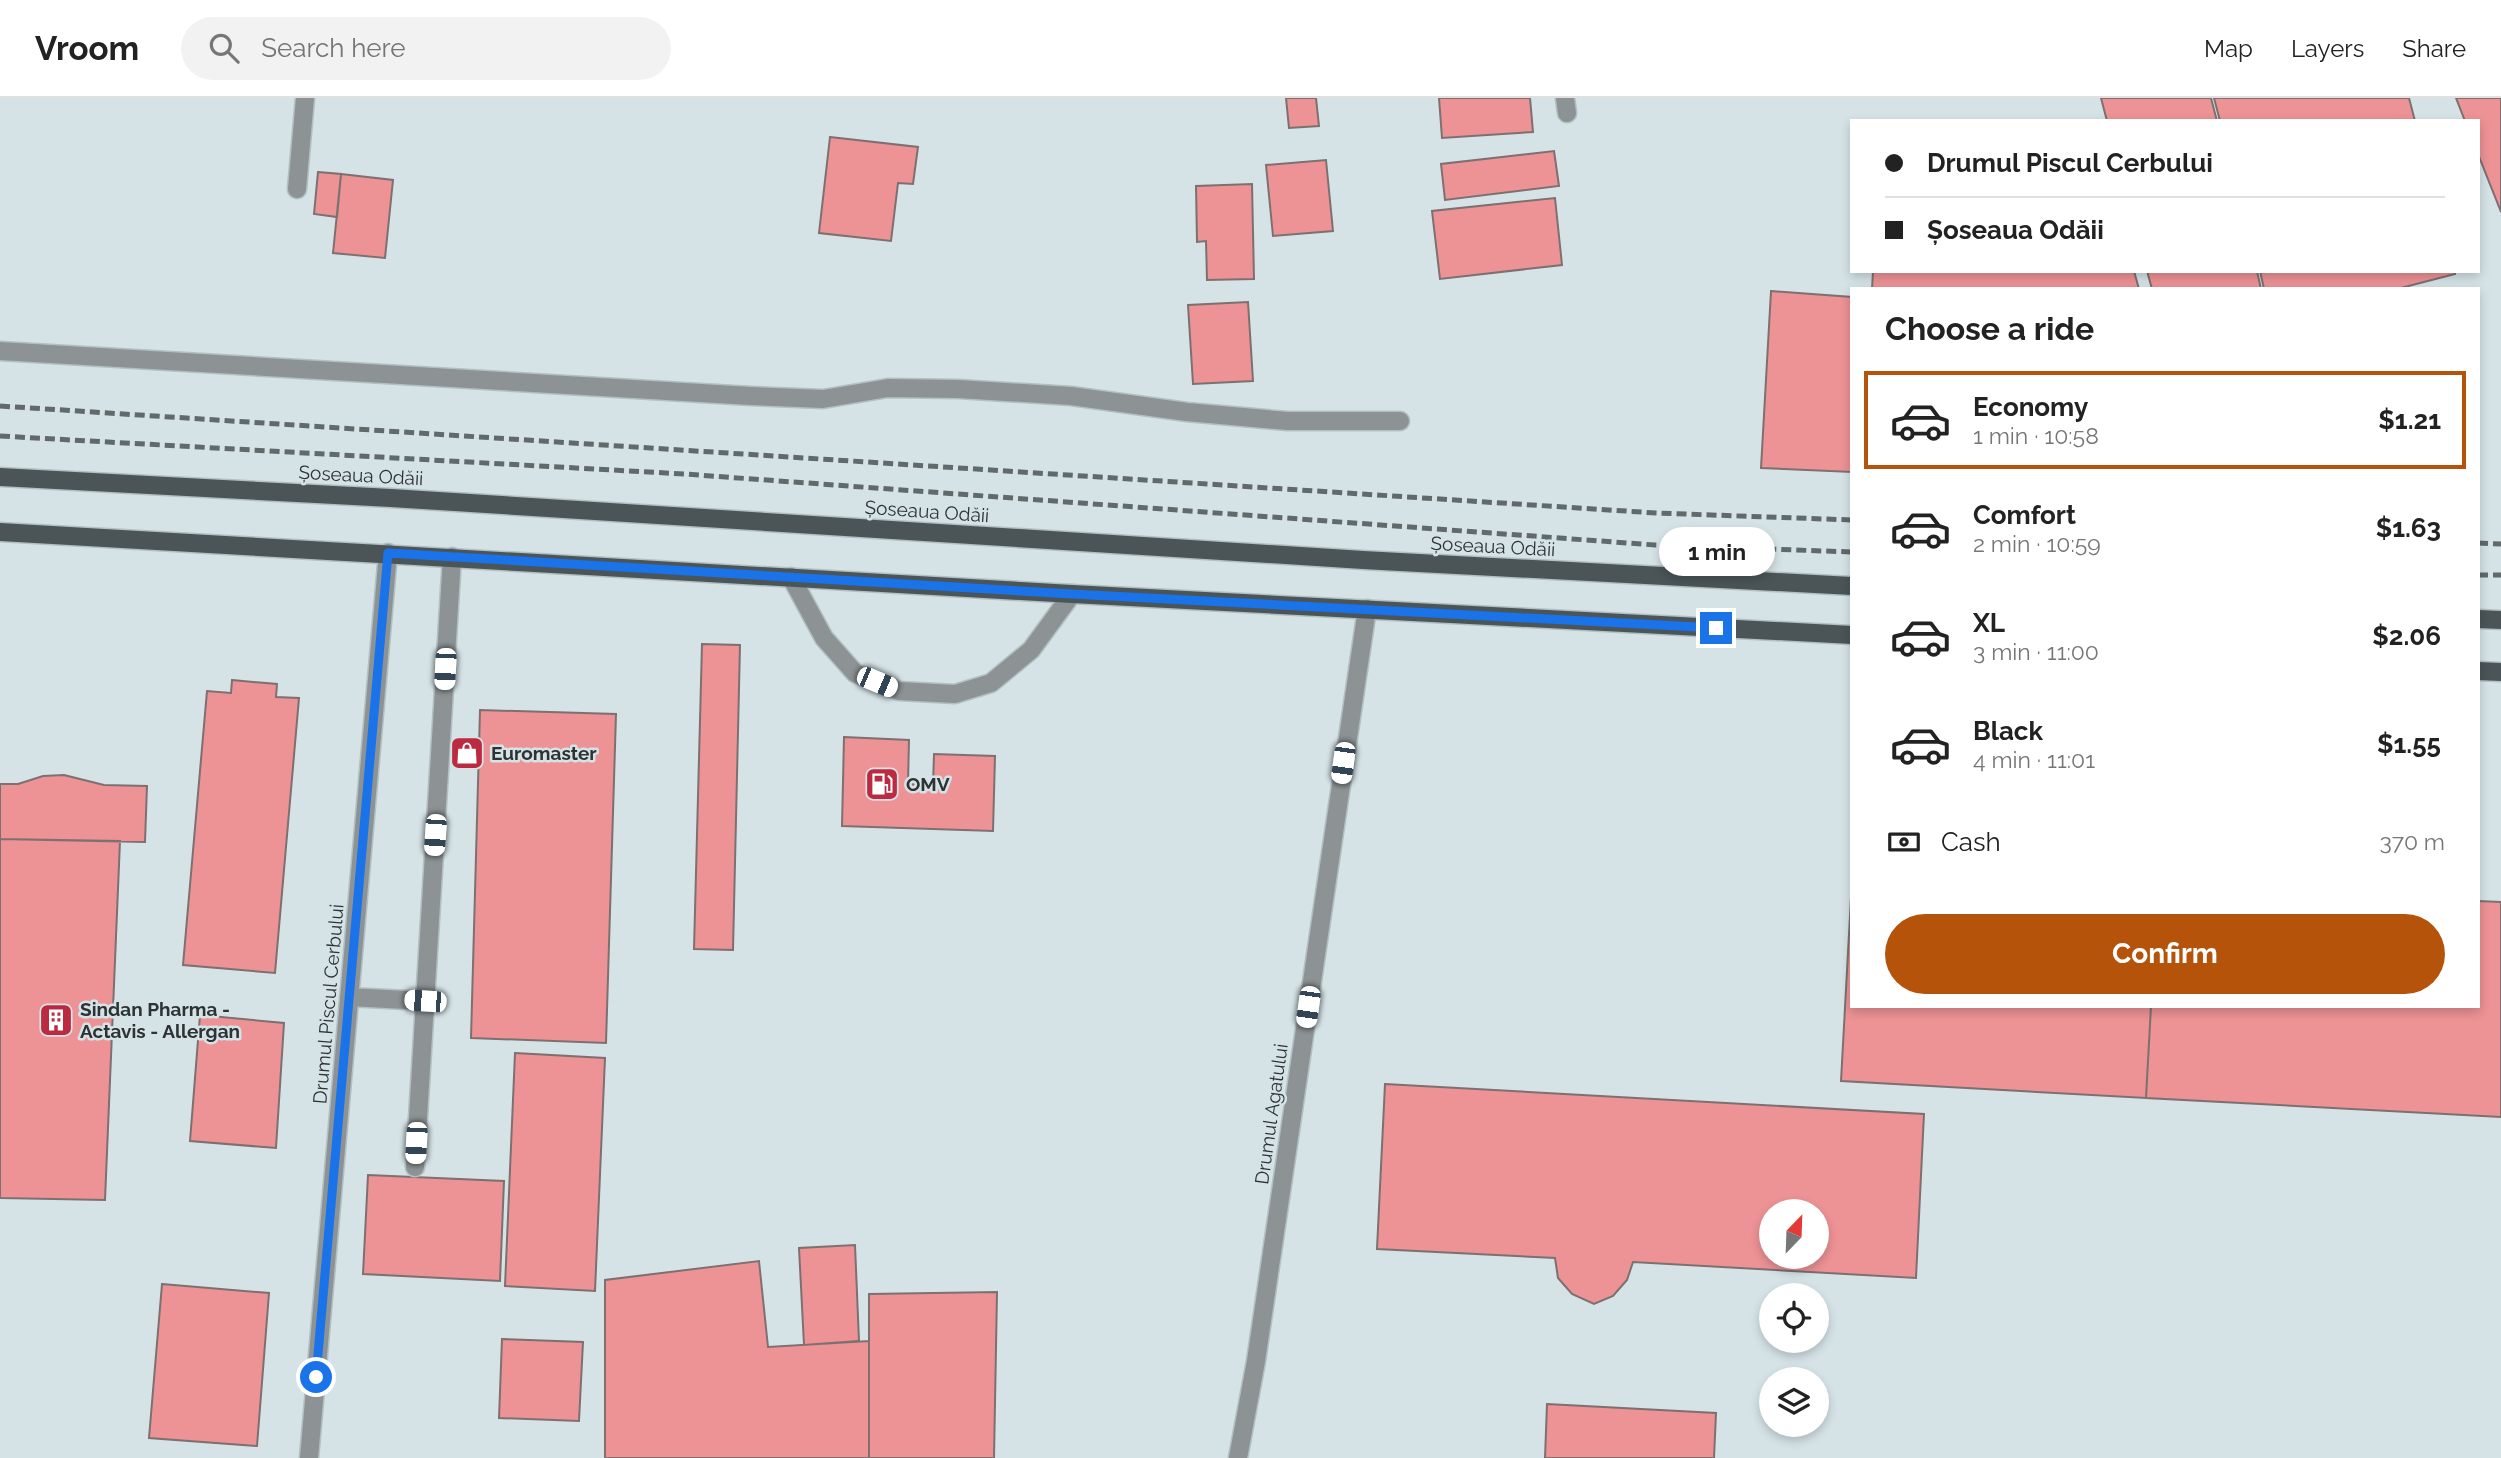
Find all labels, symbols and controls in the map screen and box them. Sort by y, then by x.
search box [181,17,671,80]
text: Vroom [35,29,139,68]
icon: search [205,29,243,67]
text: Search here [261,33,406,63]
text: Map [2204,34,2253,63]
text: Layers [2291,34,2364,63]
text: Share [2402,34,2466,63]
text: Drumul Piscul Cerbului [1927,148,2213,178]
text: Șoseaua Odăii [1927,215,2104,245]
text: Choose a ride [1885,310,2094,347]
icon: car [1889,389,1952,452]
text: Economy [1973,392,2088,422]
text: $1.21 [2378,405,2441,435]
text: 1 min · 10:58 [1973,422,2099,449]
street label: Șoseaua Odăii [298,461,424,489]
street label: Șoseaua Odăii [864,496,990,526]
icon: car [1889,497,1952,560]
text: Comfort [1973,500,2076,530]
text: $1.63 [2376,513,2441,543]
callout: 1 min [1658,526,1774,575]
text: 2 min · 10:59 [1973,530,2101,557]
street label: Șoseaua Odăii [1430,532,1556,560]
text: 1 min [1688,538,1746,565]
icon: car [1889,605,1952,668]
text: XL [1973,608,2005,638]
route end [1700,612,1732,644]
text: $2.06 [2372,621,2441,651]
text: 3 min · 11:00 [1973,638,2099,665]
car [434,647,457,691]
car [854,664,901,700]
icon: car [1889,713,1952,776]
text: Black [1973,716,2043,746]
text: $1.55 [2377,729,2441,759]
shop icon: Euromaster [448,734,486,772]
car [1330,741,1357,785]
place label: Euromaster [491,742,597,764]
text: 4 min · 11:01 [1973,746,2095,773]
fuel station icon: OMV [863,765,901,803]
place label: OMV [906,773,950,795]
car [424,813,447,857]
icon: cash [1885,823,1923,861]
text: Cash [1941,827,2001,857]
text: 370 m [2380,828,2445,855]
street label: Drumul Piscul Cerbului [308,903,348,1105]
button: Confirm [1885,914,2445,994]
car [1295,985,1322,1029]
car [404,989,447,1013]
place label: Sindan Pharma - Actavis - Allergan [80,998,240,1042]
building icon: Sindan Pharma - Actavis - Allergan [37,1001,75,1039]
street label: Drumul Agatului [1250,1042,1292,1186]
car [405,1121,428,1165]
north arrow [1759,1199,1829,1269]
map controls [1759,1199,1829,1437]
button: locate [1759,1283,1829,1353]
route start [300,1361,332,1393]
button: layers [1759,1367,1829,1437]

